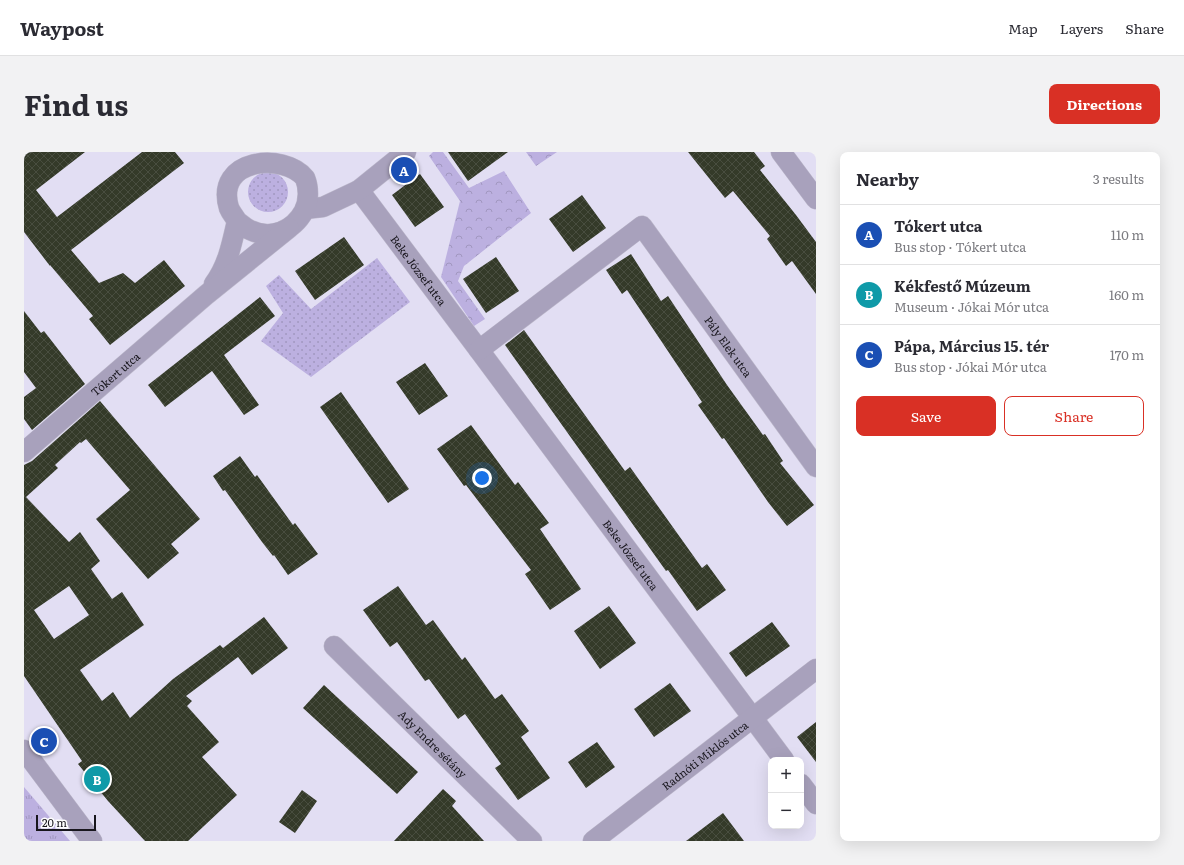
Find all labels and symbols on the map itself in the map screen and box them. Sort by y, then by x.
pin: A [391,155,417,185]
street label: Beke József utca [387,231,451,309]
street label: Pály Elek utca [701,312,756,380]
street label: Tókert utca [87,348,143,399]
your location [472,468,492,488]
street label: Beke József utca [600,516,663,593]
street label: Ady Endre sétány [395,706,471,781]
street label: Radnóti Miklós utca [658,716,751,793]
pin: C [31,726,57,756]
pin: B [84,764,110,794]
scale bar [36,813,96,832]

